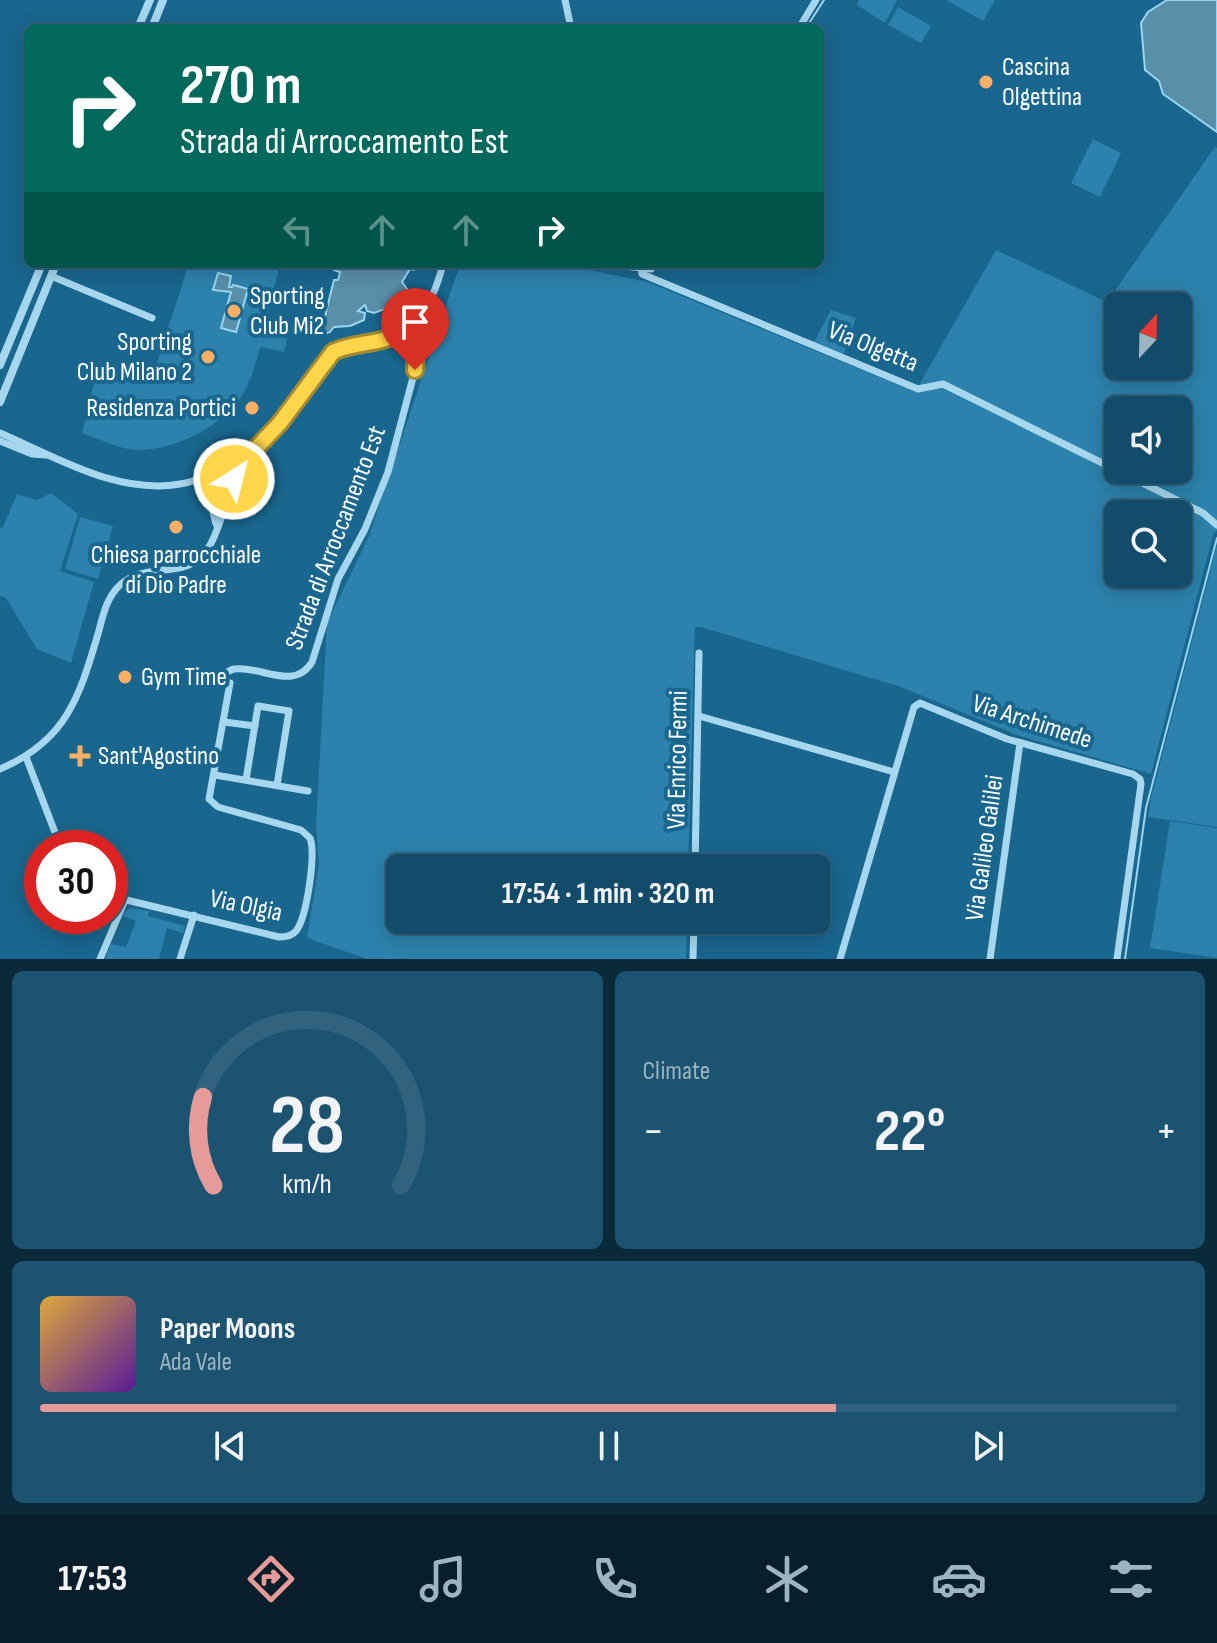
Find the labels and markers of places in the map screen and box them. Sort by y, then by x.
place label: Cascina Olgettina [1002,52,1082,113]
marker: Cascina Olgettina [977,73,995,91]
place label: Sporting Club Mi2 [250,281,325,342]
pin [381,288,449,370]
marker: Sporting Club Mi2 [225,302,243,320]
place label: Sporting Club Milano 2 [77,327,192,388]
marker: Sporting Club Milano 2 [199,348,217,366]
place label: Residenza Portici [86,393,236,424]
marker: Residenza Portici [243,399,261,417]
marker: Chiesa parrocchiale di Dio Padre [167,518,185,536]
place label: Chiesa parrocchiale di Dio Padre [91,540,261,601]
place label: Gym Time [141,662,227,693]
marker: Gym Time [116,668,134,686]
place label: Sant'Agostino [98,741,219,772]
marker: Sant'Agostino [69,745,91,767]

